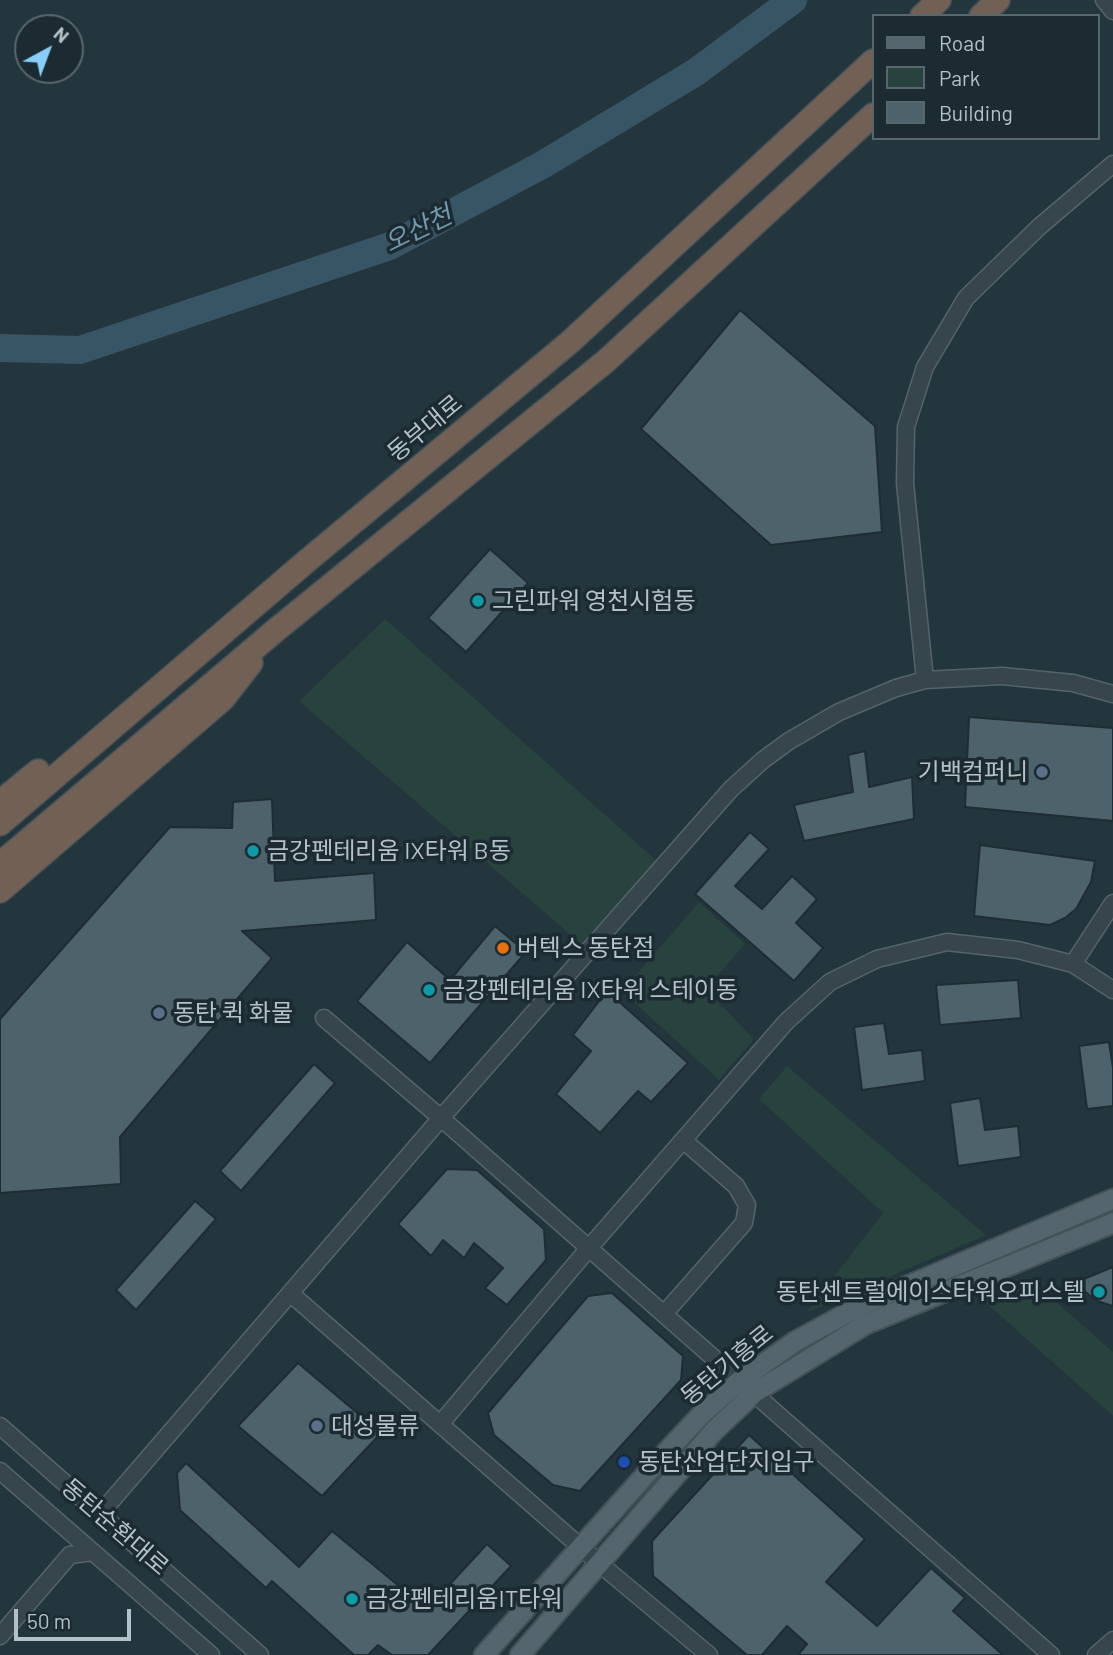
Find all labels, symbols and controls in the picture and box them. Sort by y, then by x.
north arrow [14,14,84,84]
legend [872,14,1099,140]
text: N [49,21,74,47]
text: Road [939,30,985,55]
text: Park [939,65,980,90]
text: Building [939,100,1013,125]
water label: 오산천 [379,199,457,259]
street label: 동부대로 [382,389,468,467]
place label: 그린파워 영천시험동 [492,587,696,615]
marker: 그린파워 영천시험동 [470,593,486,609]
place label: 기백컴퍼니 [918,758,1028,786]
marker: 기백컴퍼니 [1034,764,1050,780]
place label: 금강펜테리움 IX타워 B동 [267,837,511,865]
marker: 금강펜테리움 IX타워 B동 [245,843,261,859]
place label: 버텍스 동탄점 [517,934,654,962]
marker: 버텍스 동탄점 [495,940,511,956]
place label: 금강펜테리움 IX타워 스테이동 [443,976,738,1004]
marker: 금강펜테리움 IX타워 스테이동 [421,982,437,998]
place label: 동탄 퀵 화물 [173,999,293,1027]
marker: 동탄 퀵 화물 [151,1005,167,1021]
place label: 동탄센트럴에이스타워오피스텔 [776,1278,1085,1306]
marker: 동탄센트럴에이스타워오피스텔 [1091,1284,1107,1300]
street label: 동탄기흥로 [675,1319,779,1411]
place label: 대성물류 [331,1412,419,1440]
marker: 대성물류 [309,1418,325,1434]
place label: 동탄산업단지입구 [638,1448,815,1476]
marker: 동탄산업단지입구 [616,1454,632,1470]
street label: 동탄순환대로 [56,1473,174,1581]
place label: 금강펜테리움IT타워 [366,1585,563,1613]
marker: 금강펜테리움IT타워 [344,1591,360,1607]
scale bar [18,1596,135,1640]
text: 50 m [27,1608,71,1633]

